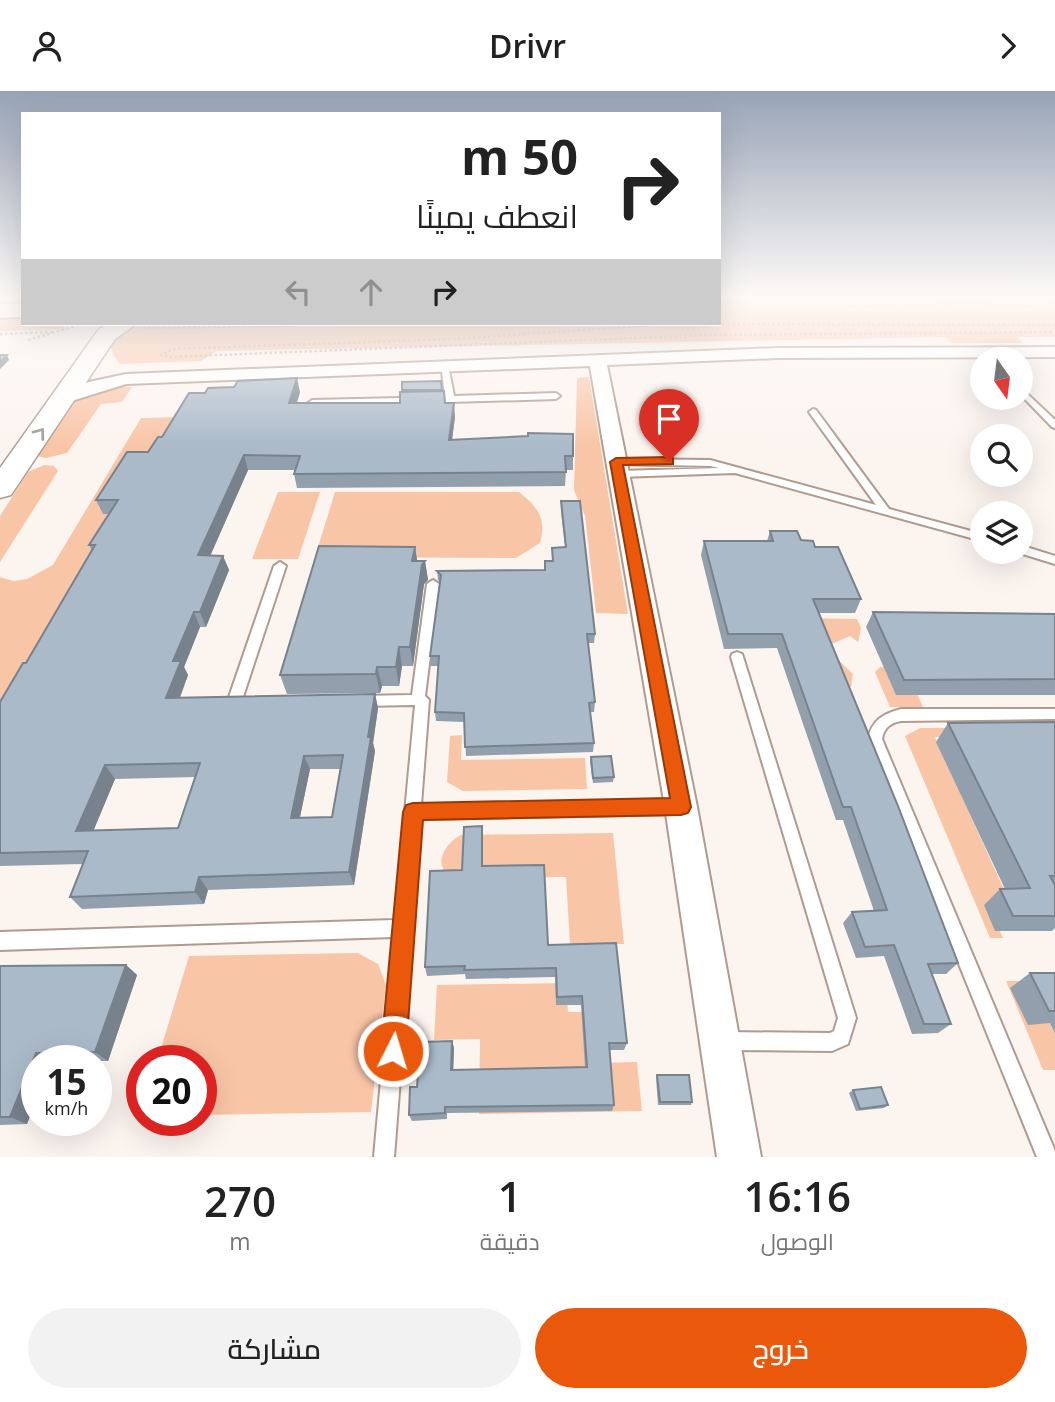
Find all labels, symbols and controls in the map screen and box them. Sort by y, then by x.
text: Drivr [489,24,566,67]
icon: person [28,27,66,65]
icon: forward [989,27,1027,65]
text: 50 m [461,123,578,189]
icon: right [602,140,693,231]
text: انعطف يمينًا [416,194,578,237]
icon: left [279,273,317,311]
icon: ahead [352,273,390,311]
icon: right [425,273,463,311]
north arrow [970,347,1032,409]
map controls [970,347,1033,564]
pin [639,389,699,461]
icon: arrive [650,400,688,438]
button: search [970,424,1033,487]
one-way arrow [31,429,44,441]
button: layers [970,501,1033,564]
position arrow [356,1014,430,1088]
speed limit sign: 20 [126,1045,217,1136]
text: 15 [46,1058,87,1105]
text: km/h [45,1096,88,1120]
text: 1 [498,1167,522,1224]
text: 16:16 [744,1167,851,1224]
text: 270 [204,1172,276,1229]
text: m [229,1225,251,1257]
text: دقيقة [480,1225,540,1257]
text: الوصول [761,1225,834,1257]
button: مشاركة [28,1308,521,1388]
button: خروج [535,1308,1027,1388]

